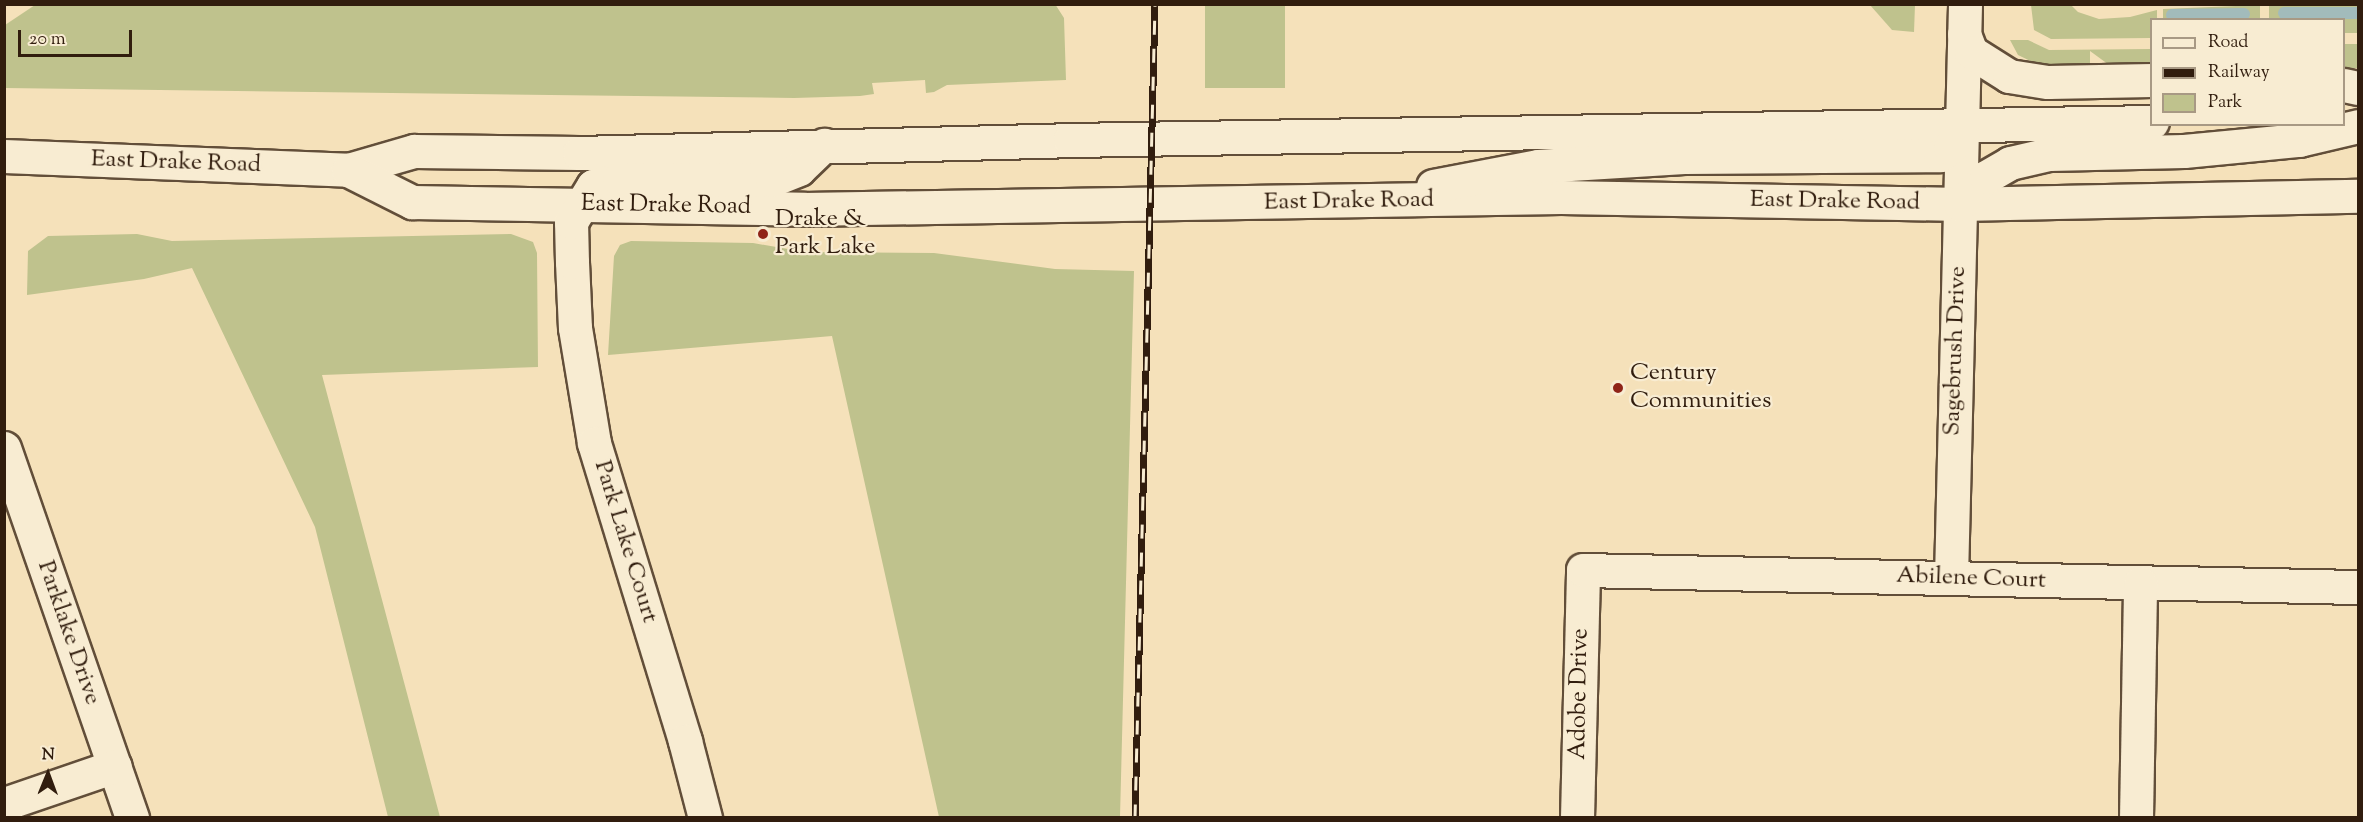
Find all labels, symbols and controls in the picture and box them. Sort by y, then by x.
scale bar [21,18,135,56]
legend [2150,18,2345,126]
text: 20 m [29,27,66,53]
text: Road [2208,30,2248,56]
text: Railway [2208,60,2270,86]
text: Park [2208,90,2242,116]
street label: East Drake Road [90,146,262,180]
street label: East Drake Road [1264,186,1434,218]
street label: East Drake Road [1750,186,1920,218]
street label: East Drake Road [581,190,751,222]
place label: Drake & Park Lake [775,206,875,262]
marker: Drake & Park Lake [756,227,770,241]
street label: Sagebrush Drive [1939,266,1973,436]
place label: Century Communities [1630,360,1771,416]
marker: Century Communities [1611,381,1625,395]
street label: Park Lake Court [587,457,663,627]
street label: Parklake Drive [30,557,106,709]
street label: Abilene Court [1896,562,2046,596]
street label: Adobe Drive [1564,628,1596,760]
north arrow [18,744,78,804]
text: N [42,744,55,767]

